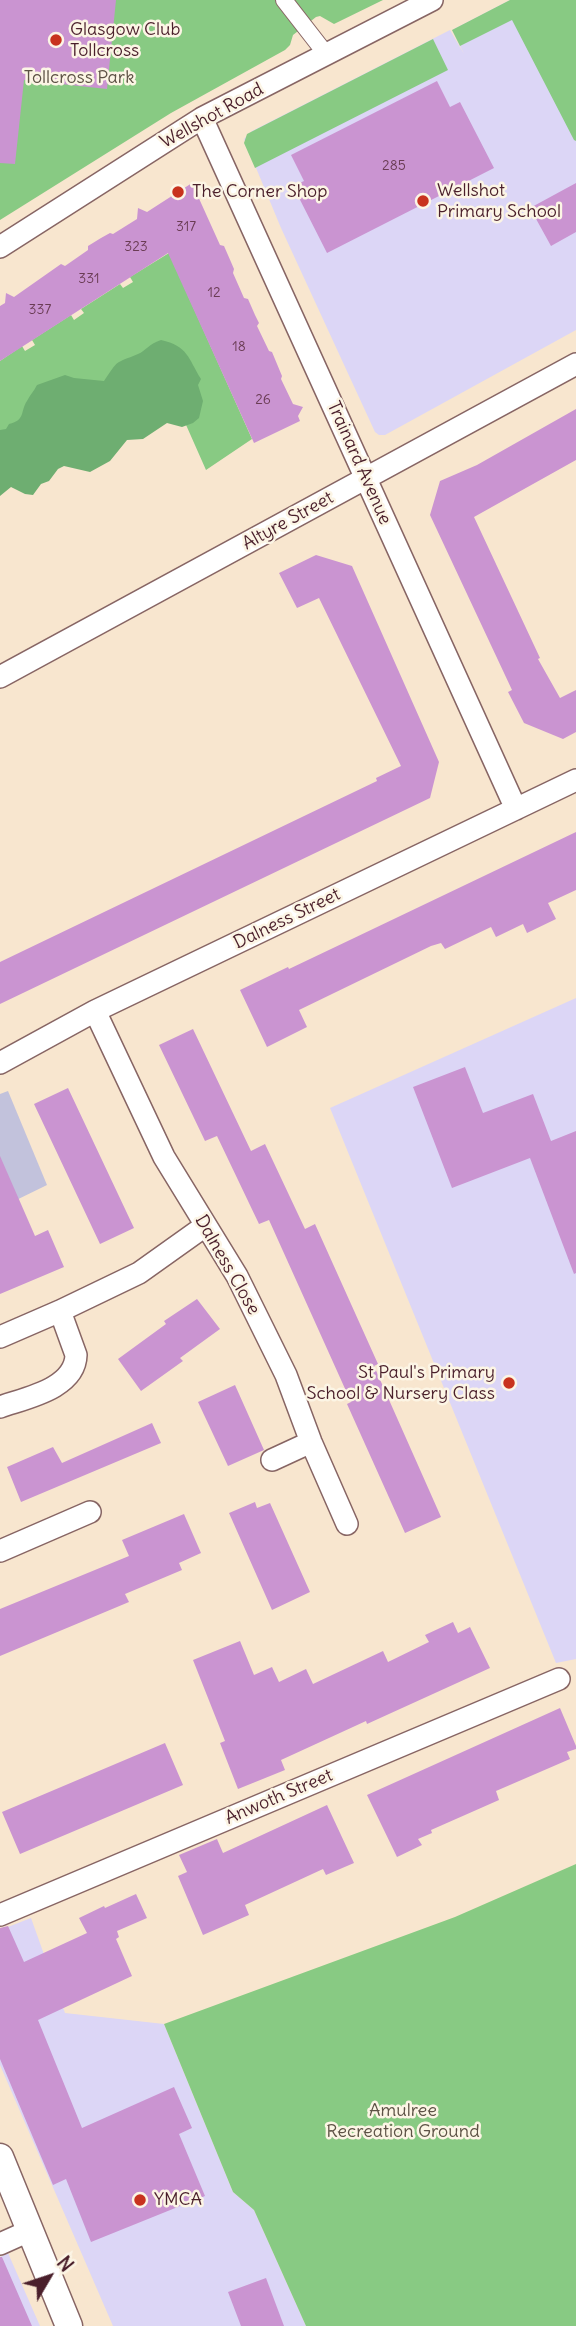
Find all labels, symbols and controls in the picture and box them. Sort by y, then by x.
place label: Glasgow Club Tollcross [70,19,180,61]
marker: Glasgow Club Tollcross [48,32,64,48]
park label: Tollcross Park [24,67,134,89]
street label: Wellshot Road [157,79,267,153]
house number: 285 [382,158,406,174]
place label: Wellshot Primary School [437,180,561,222]
place label: The Corner Shop [192,181,327,203]
marker: The Corner Shop [170,184,186,200]
marker: Wellshot Primary School [415,193,431,209]
house number: 317 [176,219,196,235]
house number: 323 [124,239,148,255]
house number: 331 [78,271,100,287]
house number: 12 [207,285,221,301]
house number: 337 [29,302,51,318]
house number: 18 [232,339,246,355]
house number: 26 [255,392,271,408]
street label: Trainard Avenue [322,398,396,528]
street label: Altyre Street [239,487,337,555]
street label: Dalness Street [230,884,344,954]
street label: Dalness Close [190,1211,264,1319]
place label: St Paul's Primary School & Nursery Class [306,1362,495,1404]
marker: St Paul's Primary School & Nursery Class [501,1375,517,1391]
street label: Anwoth Street [222,1765,336,1829]
park label: Amulree Recreation Ground [326,2100,480,2142]
place label: YMCA [154,2189,202,2211]
marker: YMCA [132,2192,148,2208]
north arrow [14,2242,84,2312]
text: N [52,2251,79,2276]

